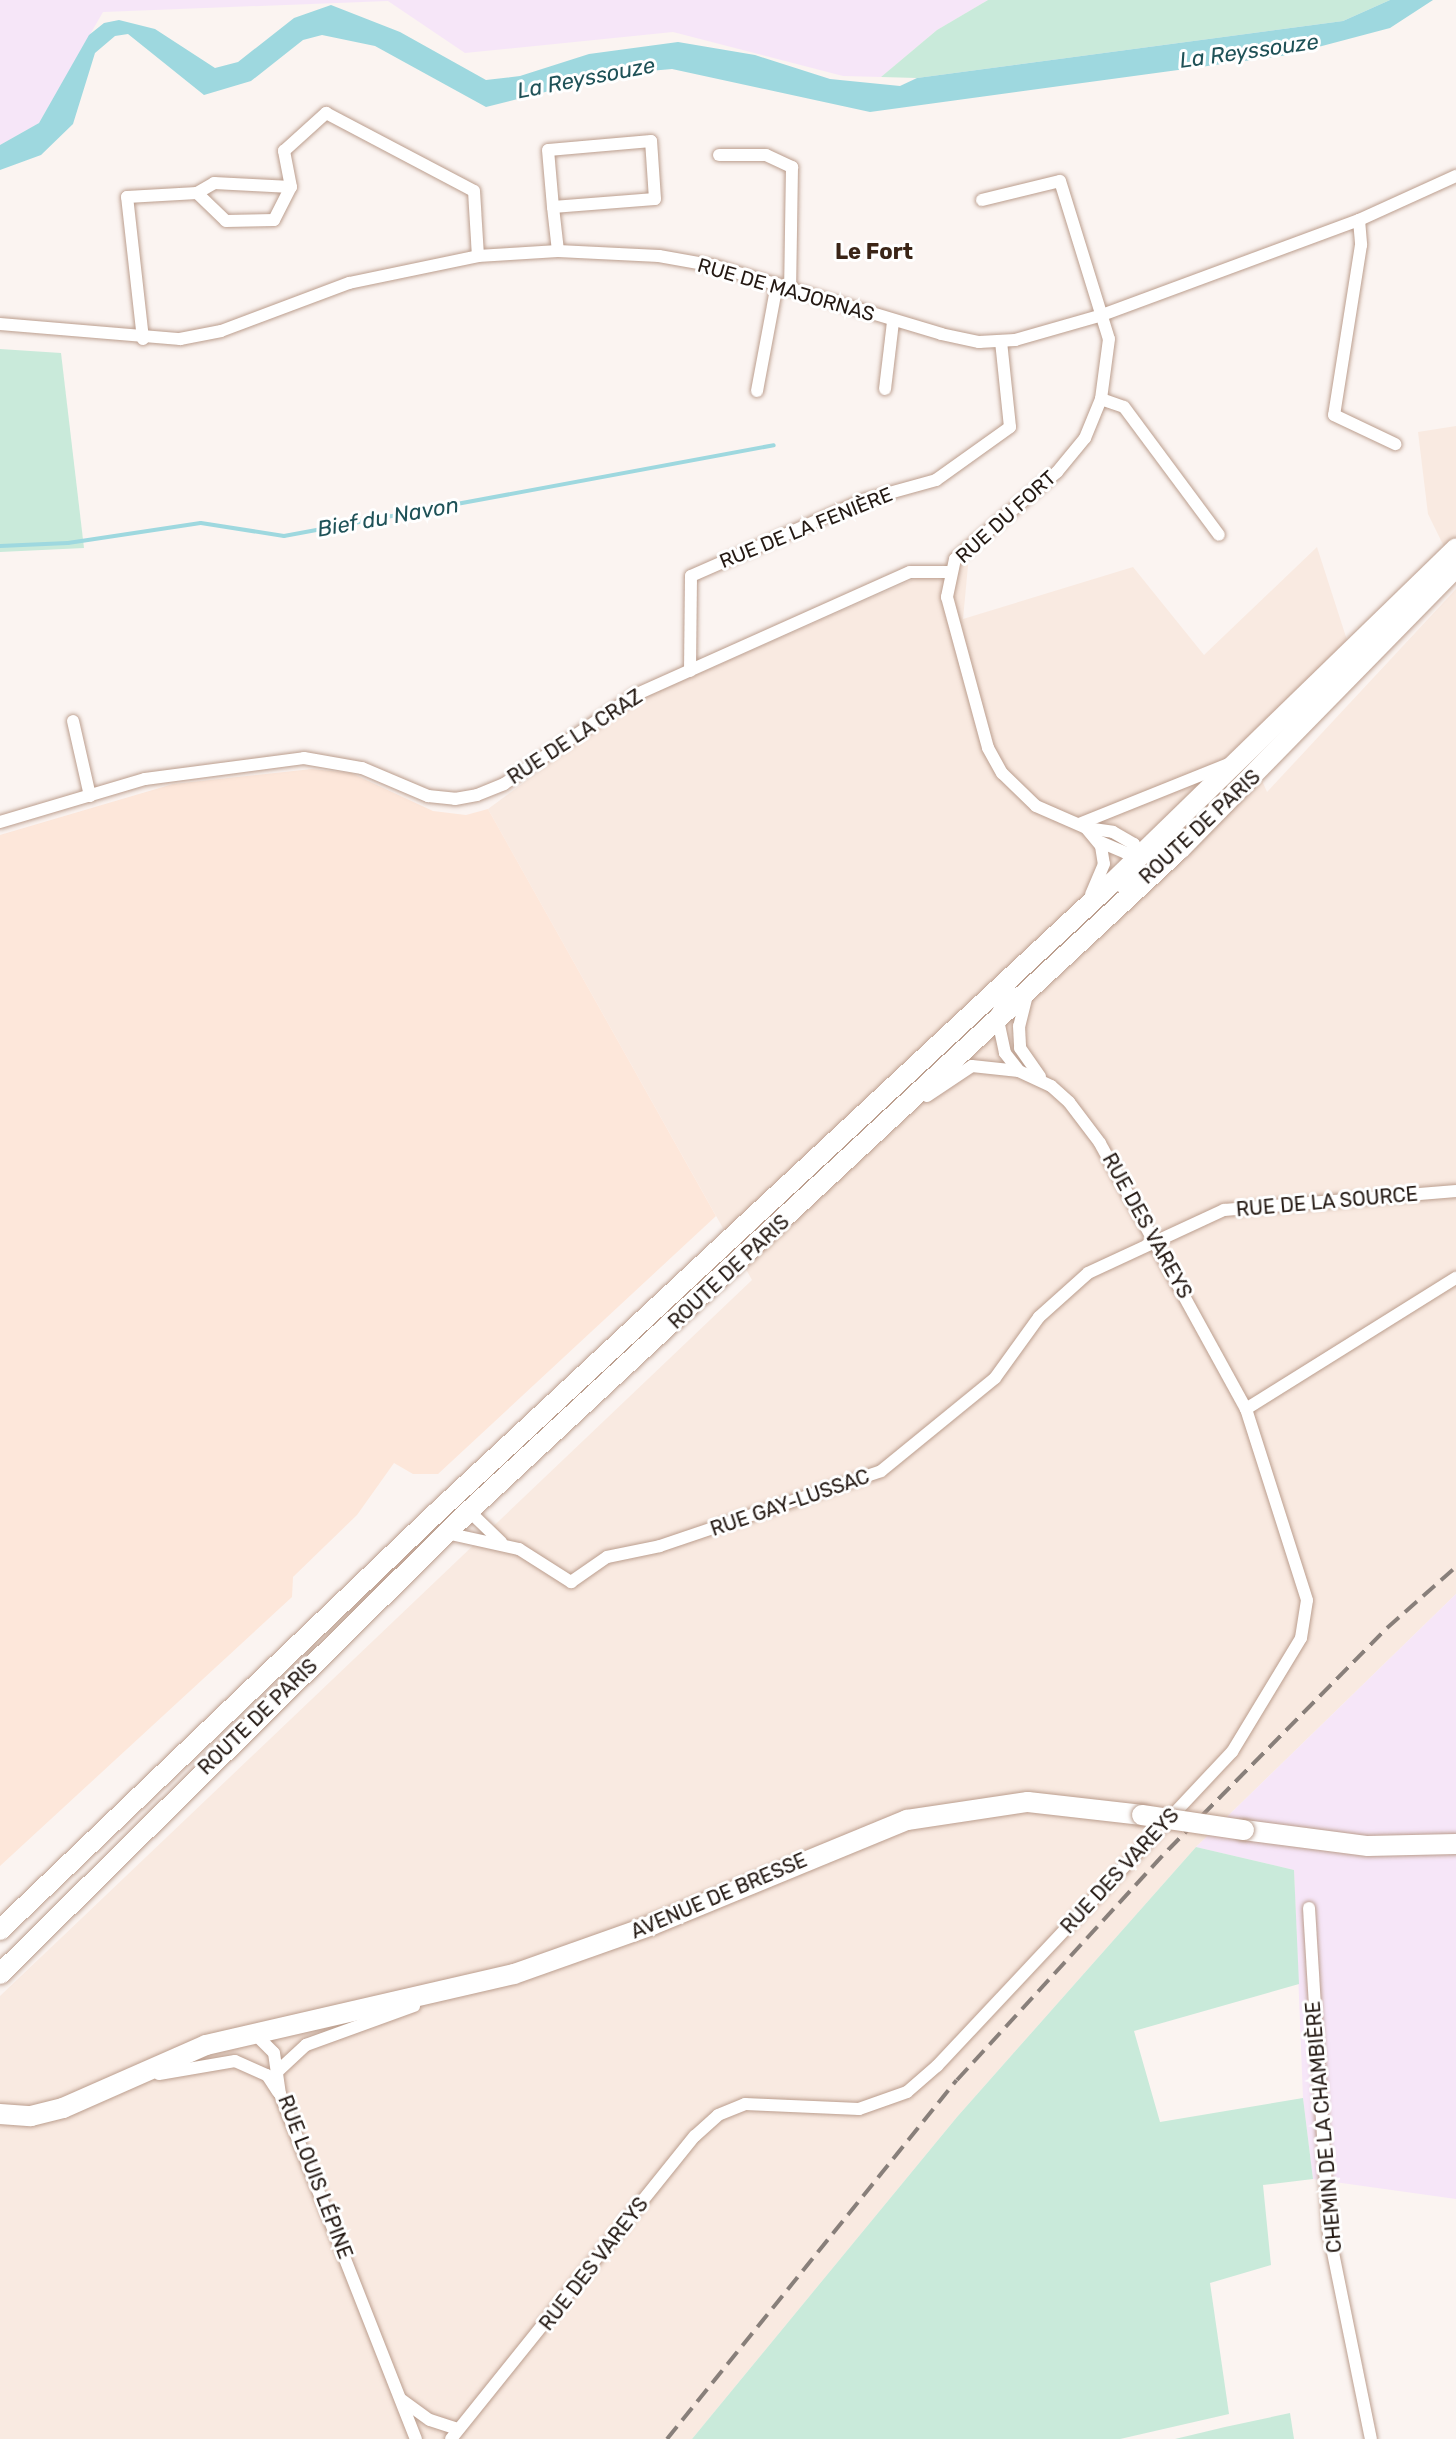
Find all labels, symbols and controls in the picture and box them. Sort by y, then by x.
water label: La Reyssouze [1178,28,1320,74]
water label: La Reyssouze [515,52,657,104]
district label: Le Fort [835,239,913,265]
street label: RUE DE MAJORNAS [695,253,877,327]
street label: RUE DU FORT [951,466,1061,568]
street label: RUE DE LA FENIÈRE [716,482,896,574]
water label: Bief du Navon [315,492,461,542]
street label: RUE DE LA CRAZ [503,684,647,790]
street label: ROUTE DE PARIS [1135,765,1265,889]
street label: RUE DES VAREYS [1097,1149,1197,1303]
street label: RUE DE LA SOURCE [1235,1182,1419,1222]
street label: ROUTE DE PARIS [664,1210,794,1334]
street label: RUE GAY-LUSSAC [707,1465,873,1541]
street label: ROUTE DE PARIS [193,1654,323,1780]
street label: RUE DES VAREYS [1056,1803,1184,1939]
street label: AVENUE DE BRESSE [627,1848,811,1944]
street label: CHEMIN DE LA CHAMBIÈRE [1301,2000,1347,2254]
street label: RUE LOUIS LÉPINE [273,2092,357,2262]
street label: RUE DES VAREYS [534,2192,654,2336]

